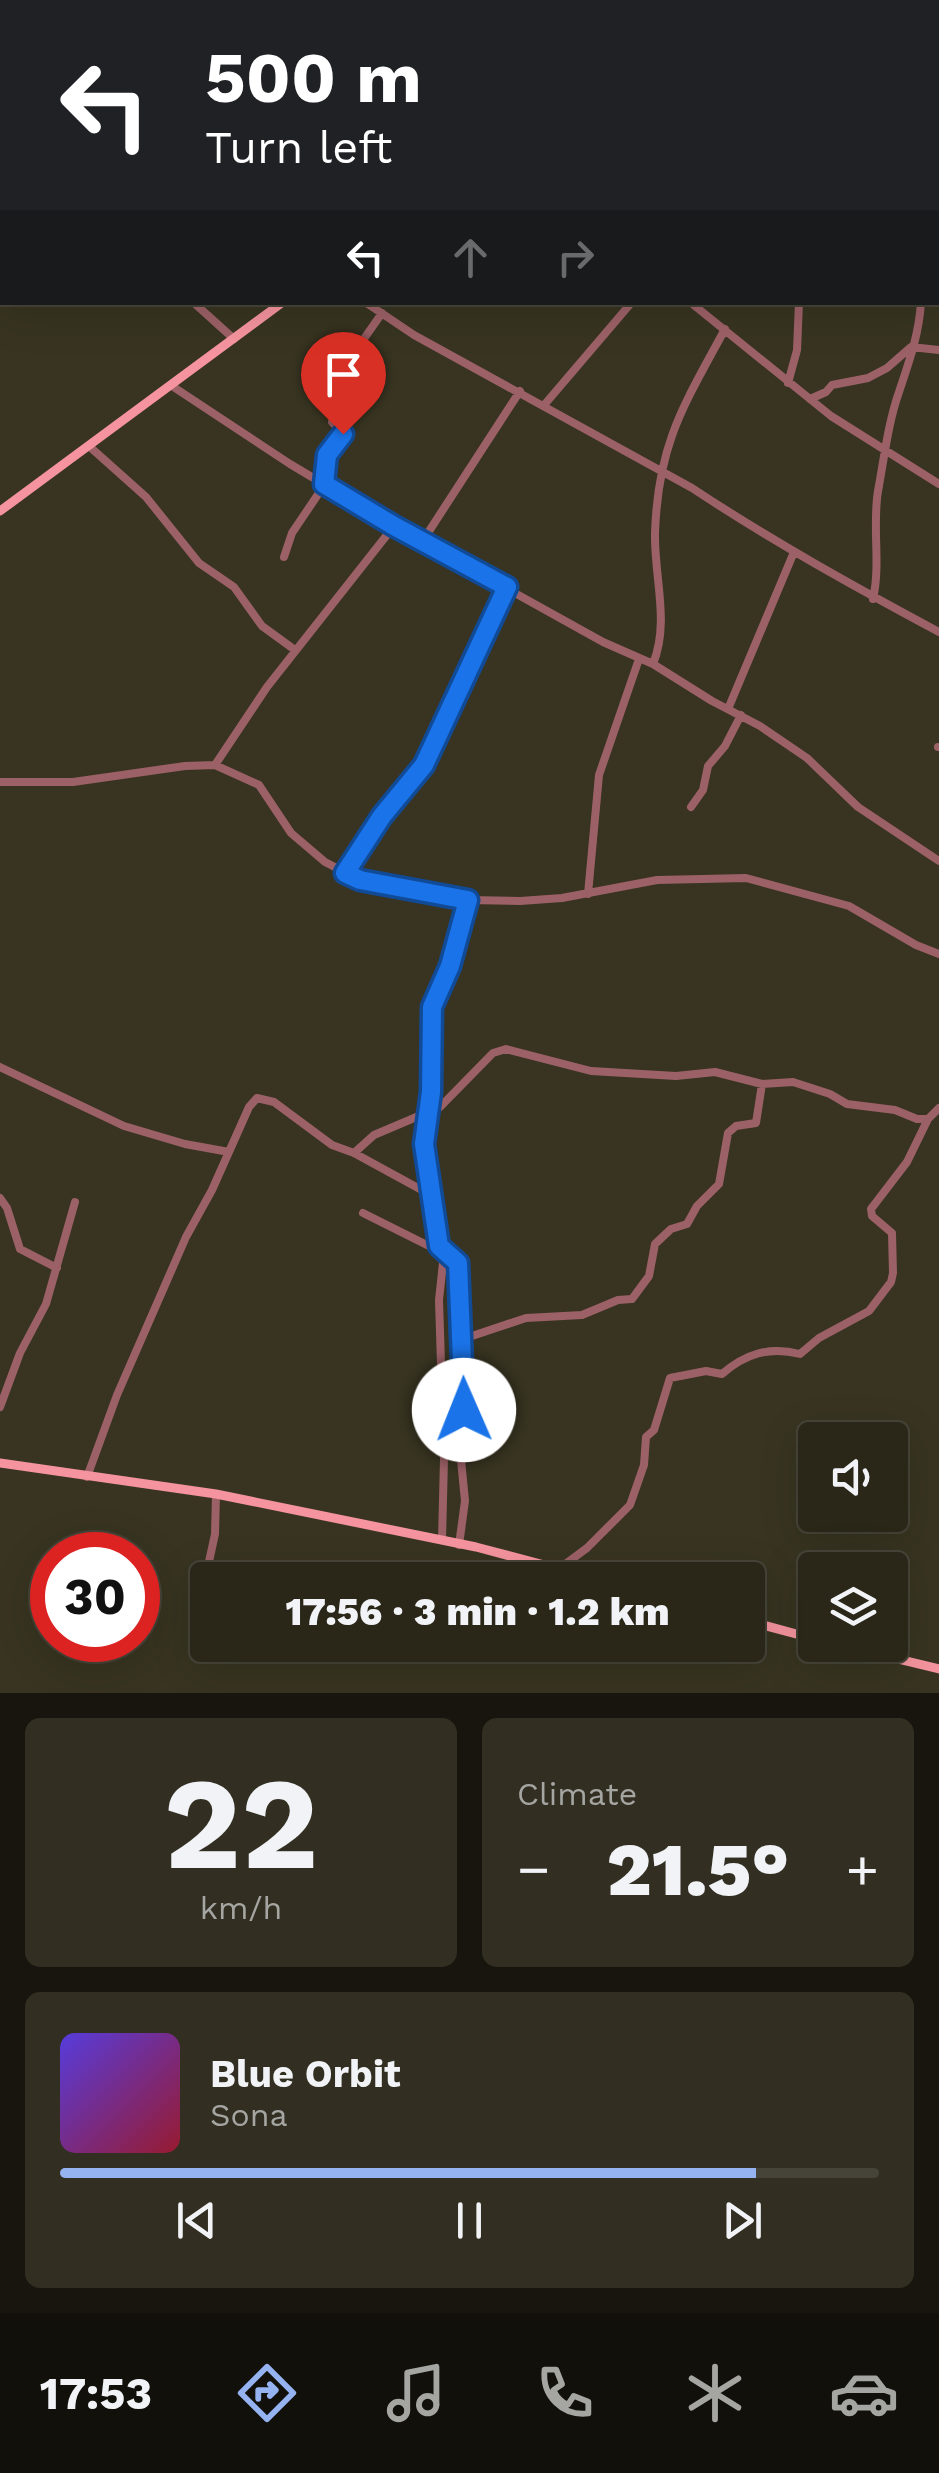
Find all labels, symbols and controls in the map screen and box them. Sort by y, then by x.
text: 500 m [205,37,422,119]
icon: left [40,40,170,170]
text: Turn left [205,121,392,174]
icon: left [338,230,393,285]
icon: ahead [443,230,498,285]
icon: right [548,230,603,285]
pin [301,332,386,435]
icon: arrive [316,347,371,402]
position arrow [412,1358,516,1462]
map controls [798,1422,908,1662]
button: sound [798,1422,908,1532]
speed limit sign: 30 [30,1532,160,1662]
button: layers [798,1552,908,1662]
text: 17:56 · 3 min · 1.2 km [285,1590,670,1634]
text: 22 [164,1747,318,1900]
text: Climate [517,1775,637,1813]
text: 21.5° [607,1825,789,1913]
text: − [517,1837,550,1901]
text: + [846,1837,879,1901]
text: km/h [200,1889,282,1927]
text: Blue Orbit [210,2052,401,2096]
text: Sona [210,2096,288,2134]
icon: previous [169,2193,224,2248]
icon: pause [442,2193,497,2248]
icon: next [715,2193,770,2248]
icon: directions [232,2358,302,2428]
icon: music [381,2358,451,2428]
icon: phone [530,2358,600,2428]
icon: climate [680,2358,750,2428]
icon: car [829,2358,899,2428]
text: 17:53 [40,2367,152,2420]

